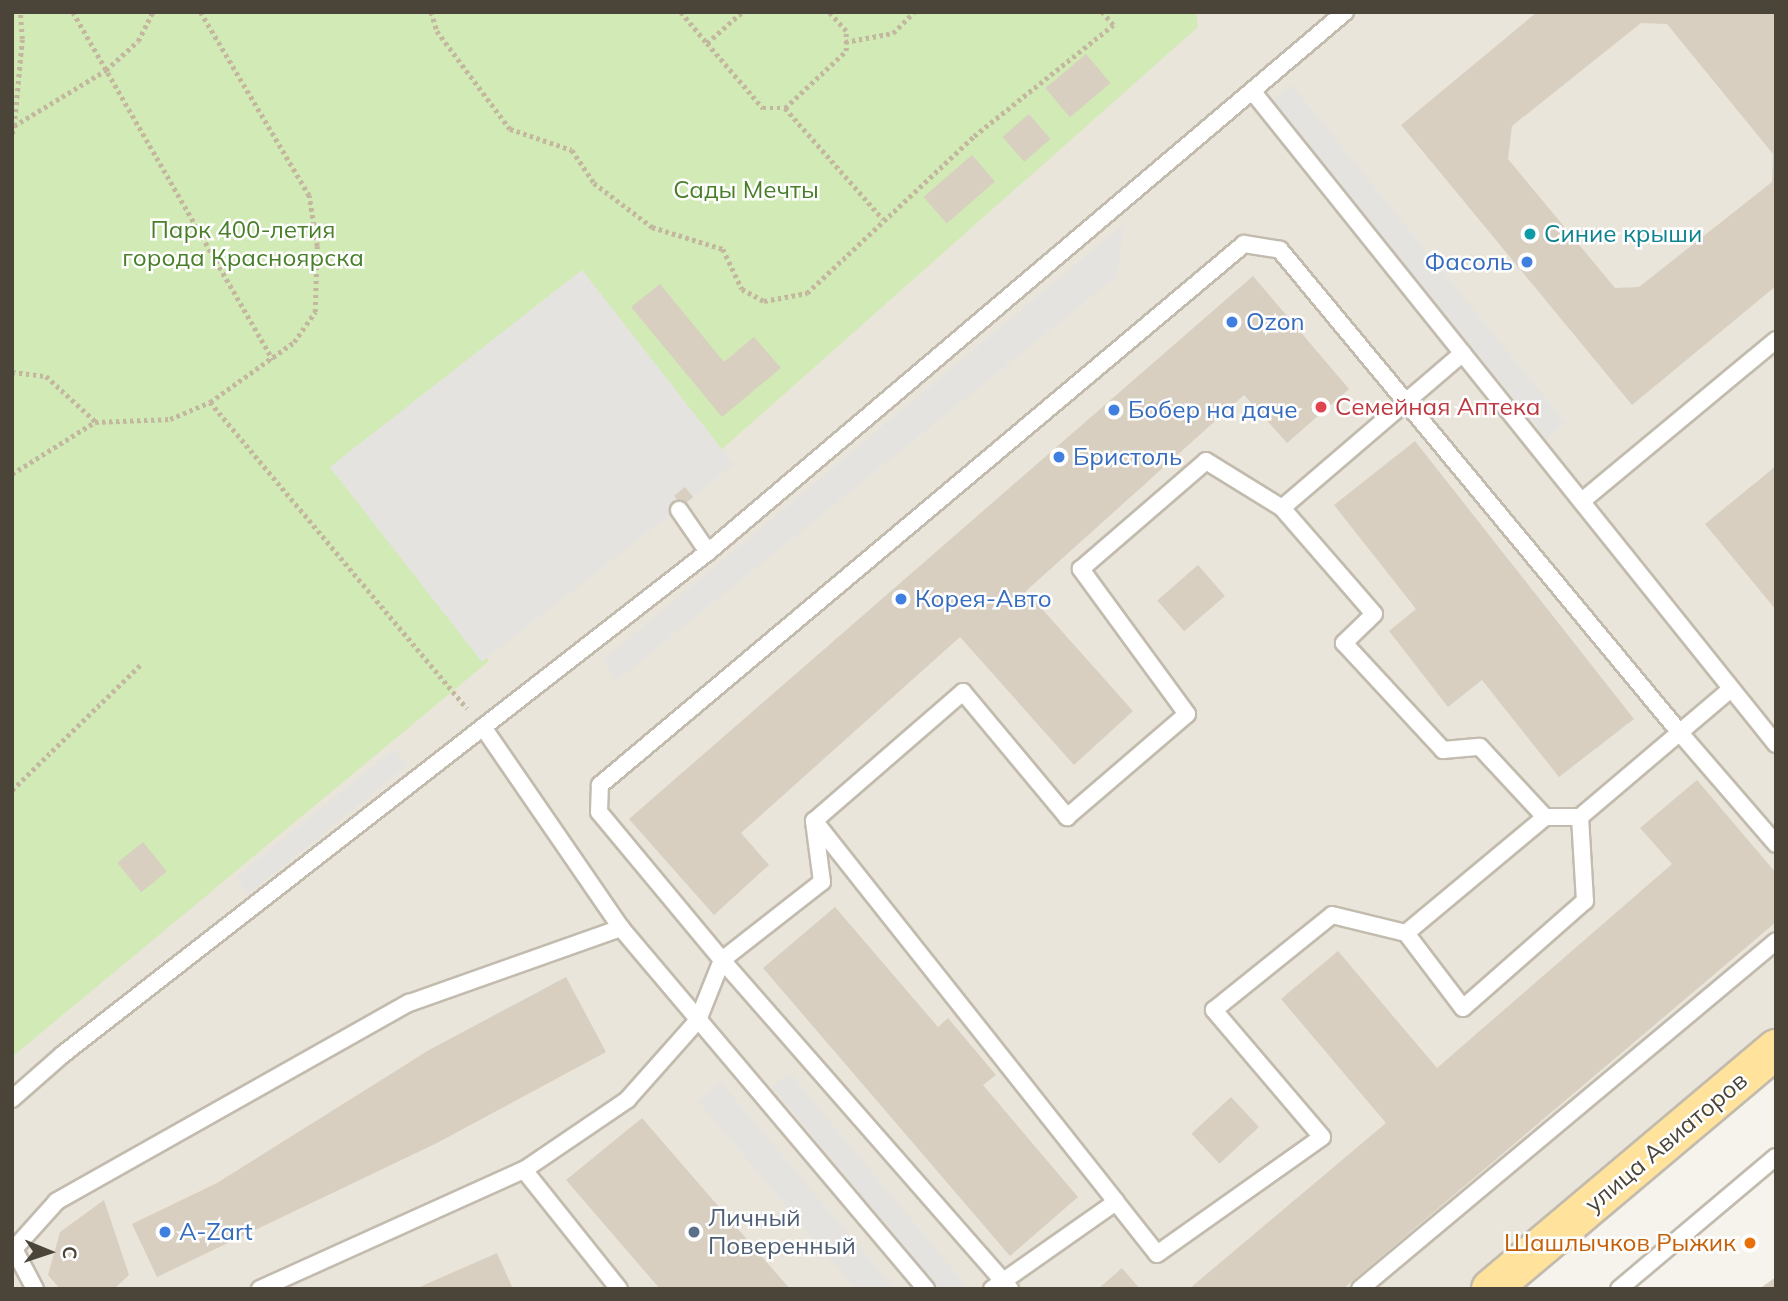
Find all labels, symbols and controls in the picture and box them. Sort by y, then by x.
park label: Сады Мечты [673,176,819,204]
park label: Парк 400-летия города Красноярска [122,216,364,272]
place label: Синие крыши [1544,220,1702,248]
marker: Синие крыши [1522,226,1538,242]
place label: Фасоль [1424,248,1513,276]
marker: Фасоль [1519,254,1535,270]
place label: Ozon [1246,308,1305,336]
marker: Ozon [1224,314,1240,330]
place label: Семейная Аптека [1335,393,1540,421]
place label: Бобер на даче [1128,396,1298,424]
marker: Семейная Аптека [1313,399,1329,415]
marker: Бобер на даче [1106,402,1122,418]
place label: Бристоль [1073,443,1182,471]
marker: Бристоль [1051,449,1067,465]
place label: Корея-Авто [915,585,1052,613]
marker: Корея-Авто [893,591,909,607]
street label: улица Авиаторов [1579,1066,1753,1218]
place label: Личный Поверенный [708,1204,856,1260]
north arrow [14,1217,84,1287]
place label: A-Zart [179,1218,253,1246]
marker: A-Zart [157,1224,173,1240]
marker: Личный Поверенный [686,1224,702,1240]
place label: Шашлычков Рыжик [1504,1229,1736,1257]
marker: Шашлычков Рыжик [1742,1235,1758,1251]
text: С [58,1246,82,1260]

